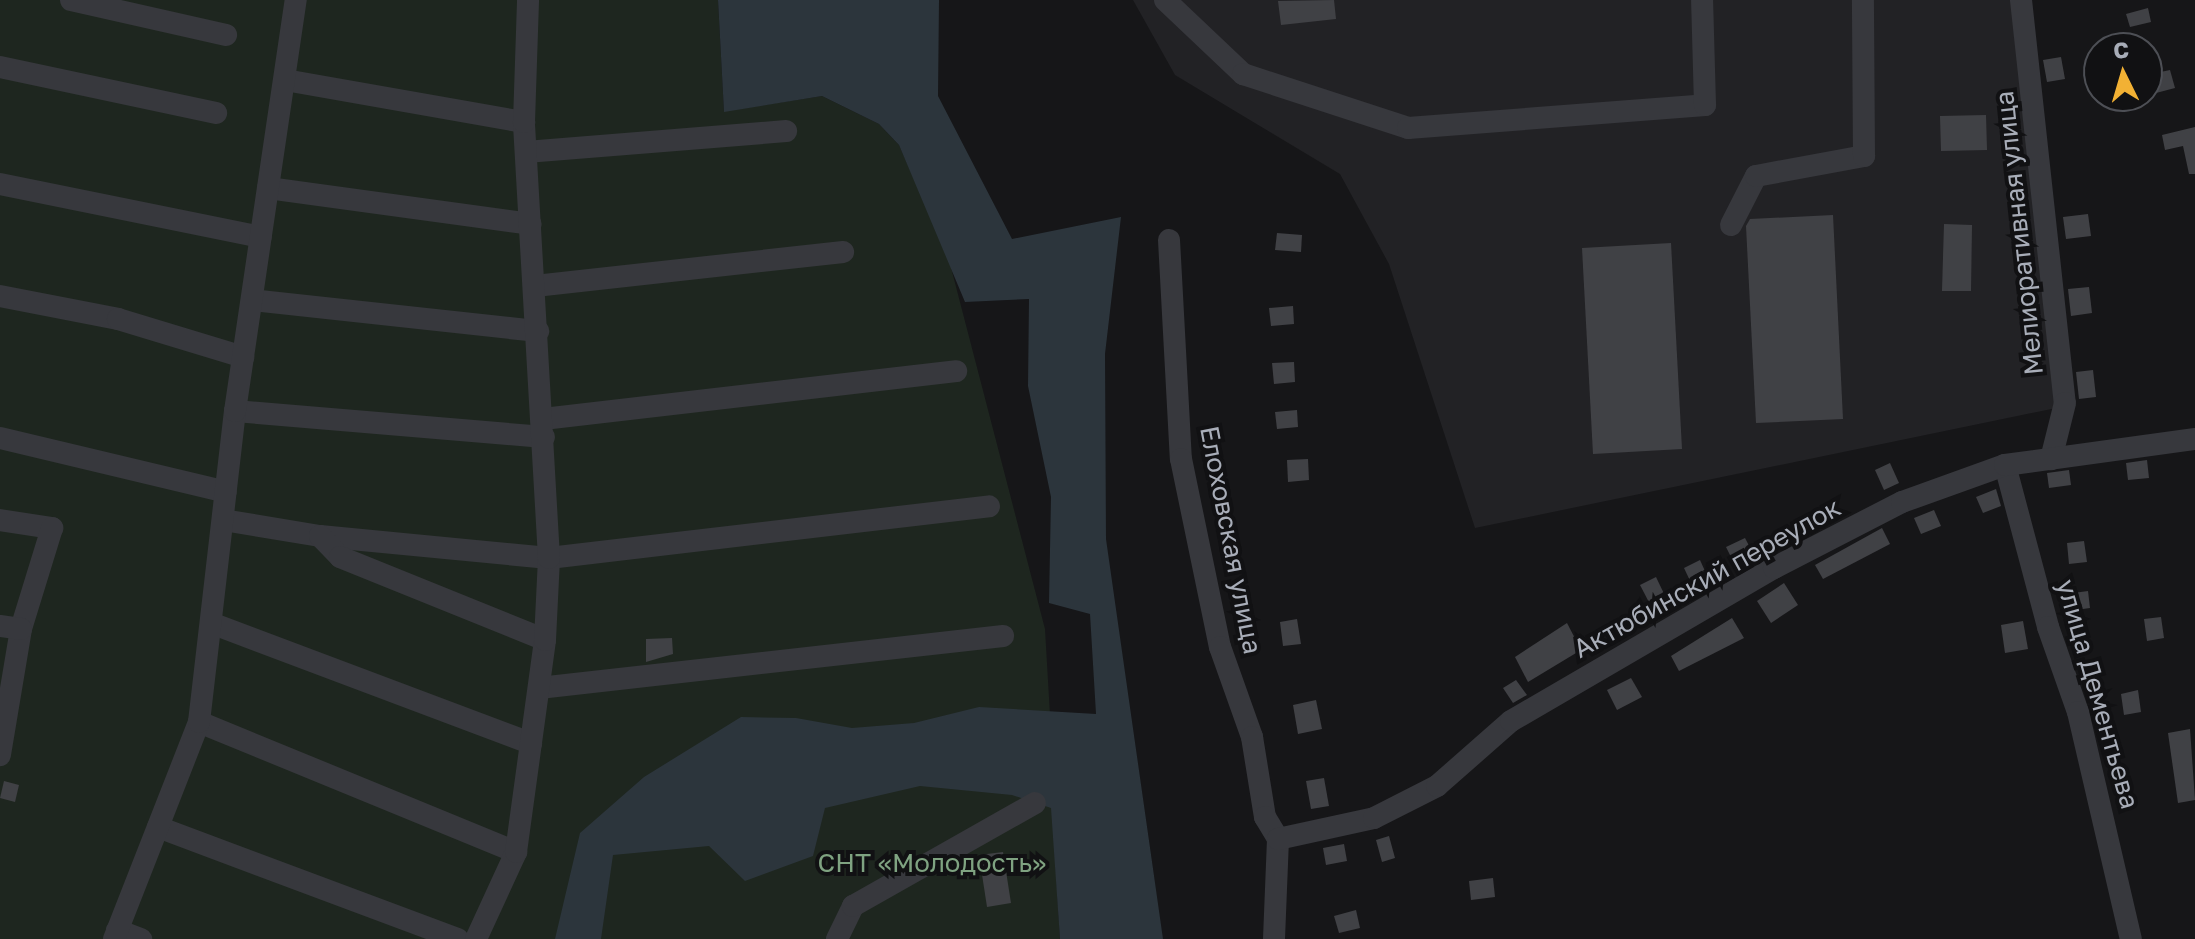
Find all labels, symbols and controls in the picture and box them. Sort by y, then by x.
north arrow [2083,32,2163,112]
text: С [2112,35,2130,64]
street label: Мелиоративная улица [1989,89,2049,377]
street label: Елоховская улица [1194,423,1268,657]
street label: Актюбинский переулок [1568,491,1846,665]
street label: улица Дементьева [2050,576,2146,812]
park label: СНТ «Молодость» [818,847,1046,879]

